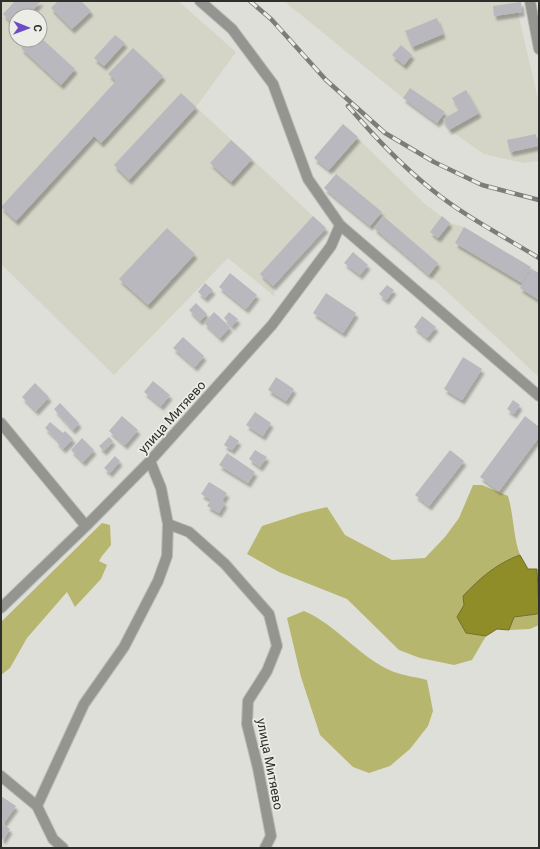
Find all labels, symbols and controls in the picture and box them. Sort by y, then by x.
north arrow [8,8,48,48]
text: С [31,24,44,32]
street label: улица Митяево [135,377,209,457]
street label: улица Митяево [254,717,286,811]

